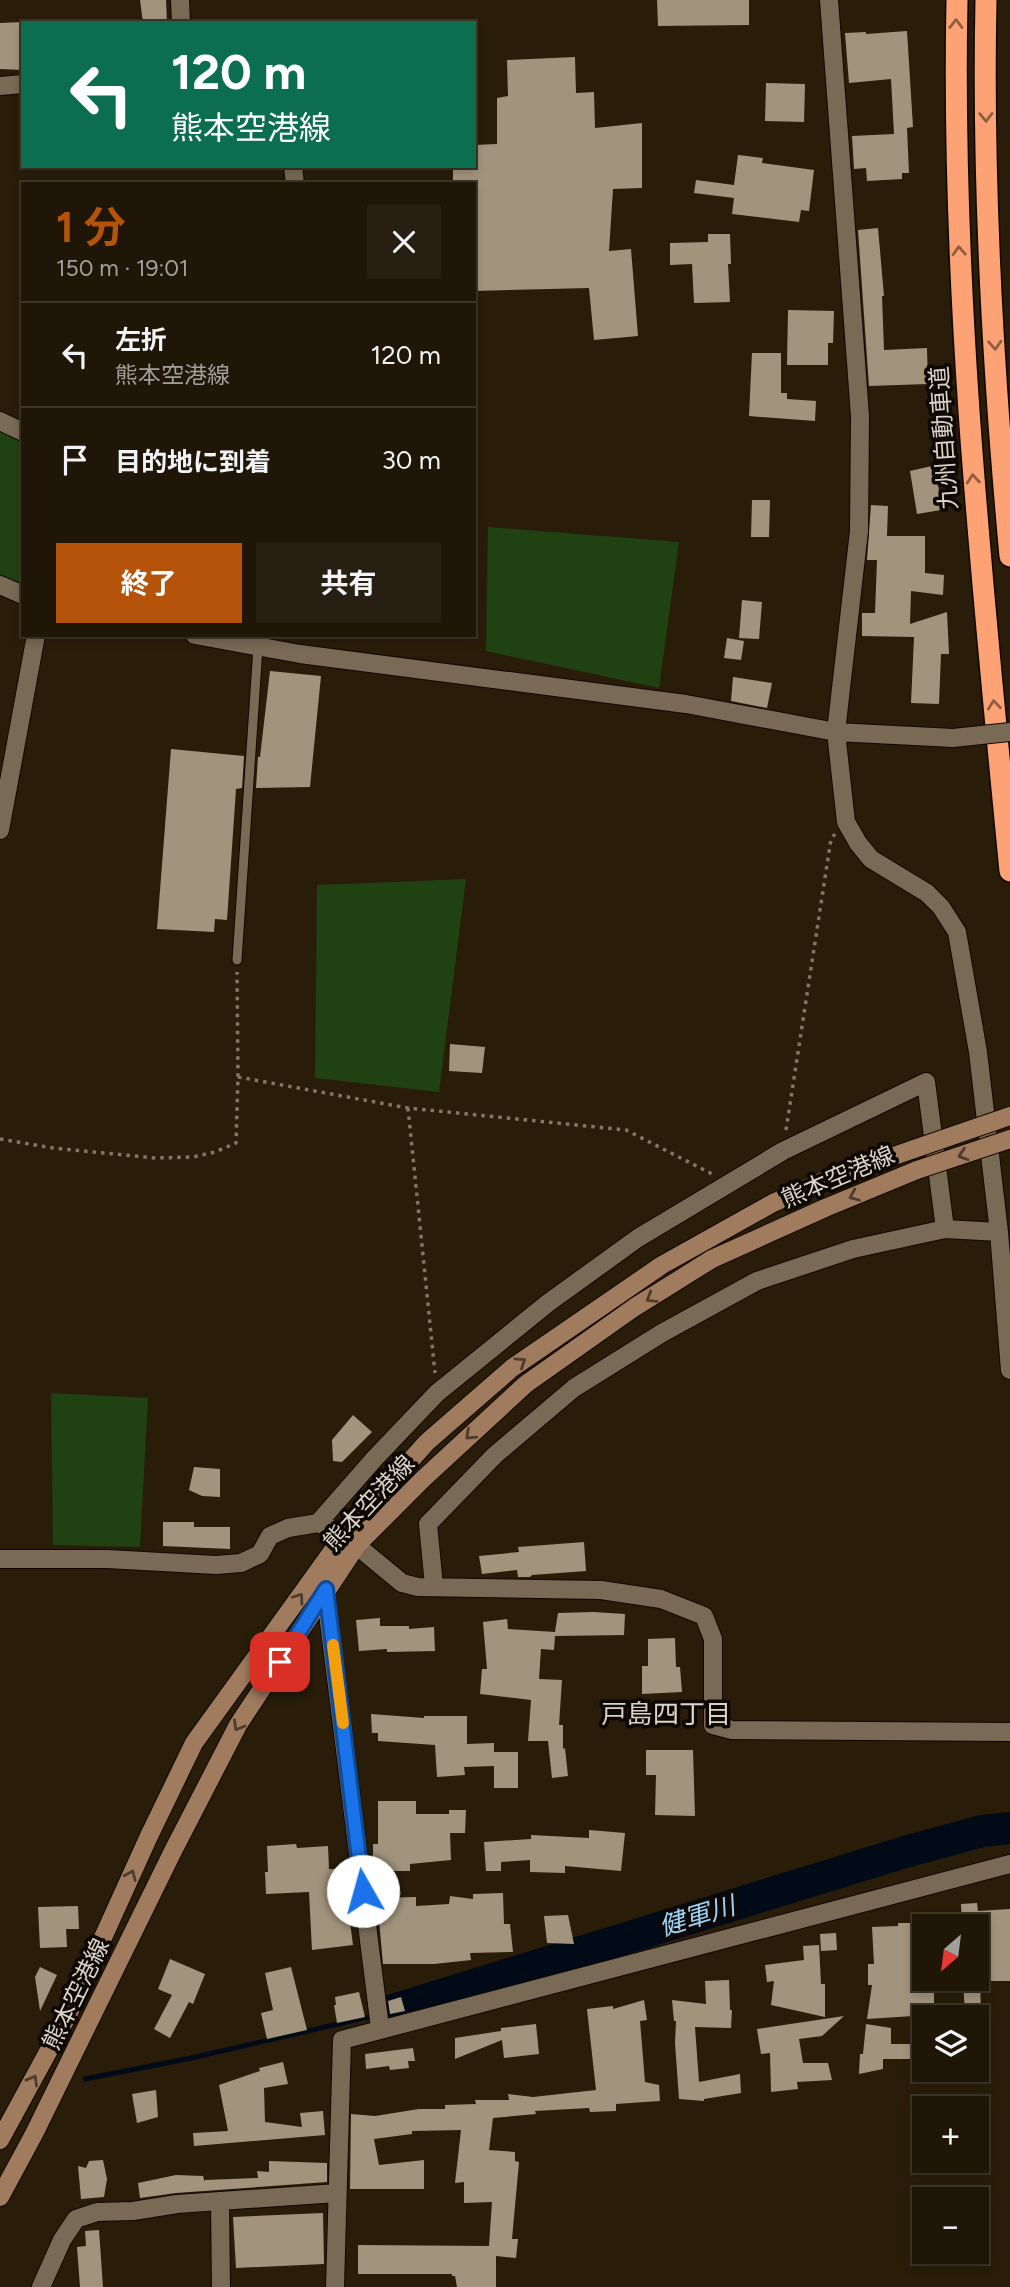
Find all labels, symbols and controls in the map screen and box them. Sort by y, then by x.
one-way arrow [949,18,964,29]
text: 120 m [171,42,306,101]
icon: left [56,49,147,140]
text: 熊本空港線 [171,109,331,147]
one-way arrow [978,112,994,123]
text: 1 分 [56,202,126,253]
button: close [367,205,441,279]
one-way arrow [952,246,967,257]
text: 150 m · 19:01 [56,254,189,282]
text: 左折 [115,324,167,356]
icon: left [56,336,94,374]
text: 120 m [371,339,441,371]
one-way arrow [987,339,1002,350]
text: 熊本空港線 [115,361,230,389]
street label: 九州自動車道 [924,365,963,511]
icon: arrive [56,441,94,479]
text: 30 m [382,444,441,476]
text: 目的地に到着 [115,446,271,478]
one-way arrow [966,473,981,484]
button: 終了 [56,543,242,623]
button: 共有 [256,543,441,623]
one-way arrow [987,699,1002,710]
street label: 熊本空港線 [777,1140,899,1213]
one-way arrow [958,1146,970,1161]
one-way arrow [848,1188,861,1202]
one-way arrow [645,1289,658,1302]
one-way arrow [513,1358,526,1370]
one-way arrow [465,1427,478,1439]
street label: 熊本空港線 [317,1449,420,1556]
one-way arrow [291,1593,303,1606]
pin [250,1632,310,1692]
icon: arrive [261,1643,299,1681]
district label: 戸島四丁目 [601,1698,731,1730]
one-way arrow [233,1719,246,1732]
position arrow [326,1854,400,1928]
one-way arrow [123,1870,137,1882]
water label: 健軍川 [655,1888,742,1943]
north arrow [912,1914,989,1992]
map controls [912,1914,989,2264]
street label: 熊本空港線 [36,1933,115,2054]
button: layers [912,2005,989,2082]
one-way arrow [25,2075,38,2087]
button: + [912,2096,989,2173]
button: − [912,2187,989,2264]

